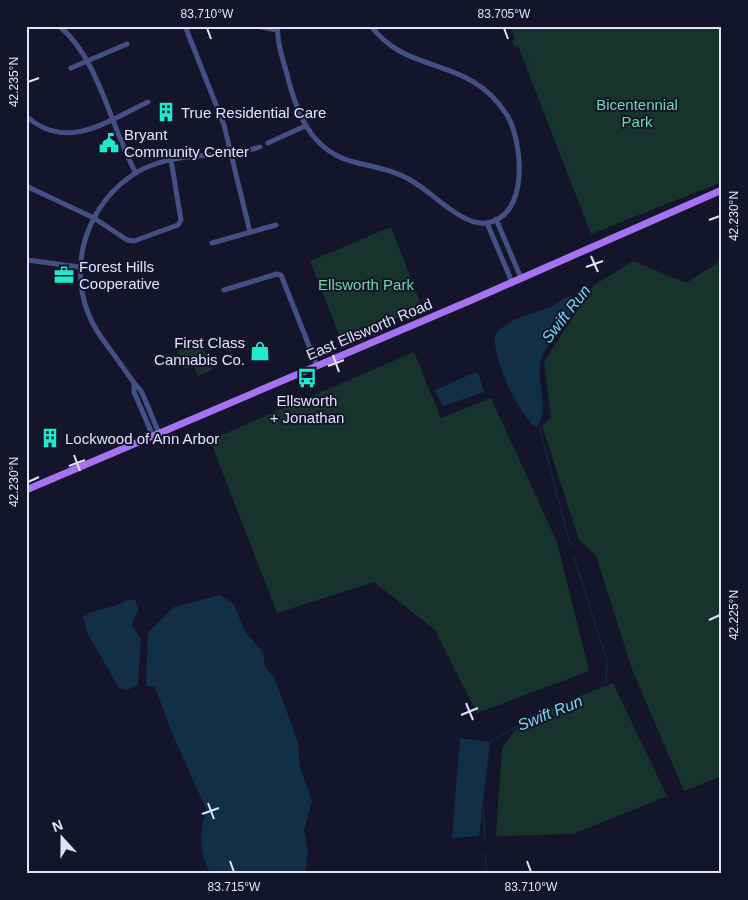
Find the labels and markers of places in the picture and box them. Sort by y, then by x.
building icon: True Residential Care [155,101,177,123]
place label: True Residential Care [181,104,326,121]
place label: Bryant Community Center [124,126,249,160]
public building icon: Bryant Community Center [98,132,120,154]
place label: Forest Hills Cooperative [79,258,160,292]
office icon: Forest Hills Cooperative [53,264,75,286]
place label: First Class Cannabis Co. [154,334,245,368]
shop icon: First Class Cannabis Co. [249,340,271,362]
bus stop icon: Ellsworth + Jonathan [296,367,318,389]
place label: Ellsworth + Jonathan [270,392,344,426]
building icon: Lockwood of Ann Arbor [39,427,61,449]
place label: Lockwood of Ann Arbor [65,430,219,447]

